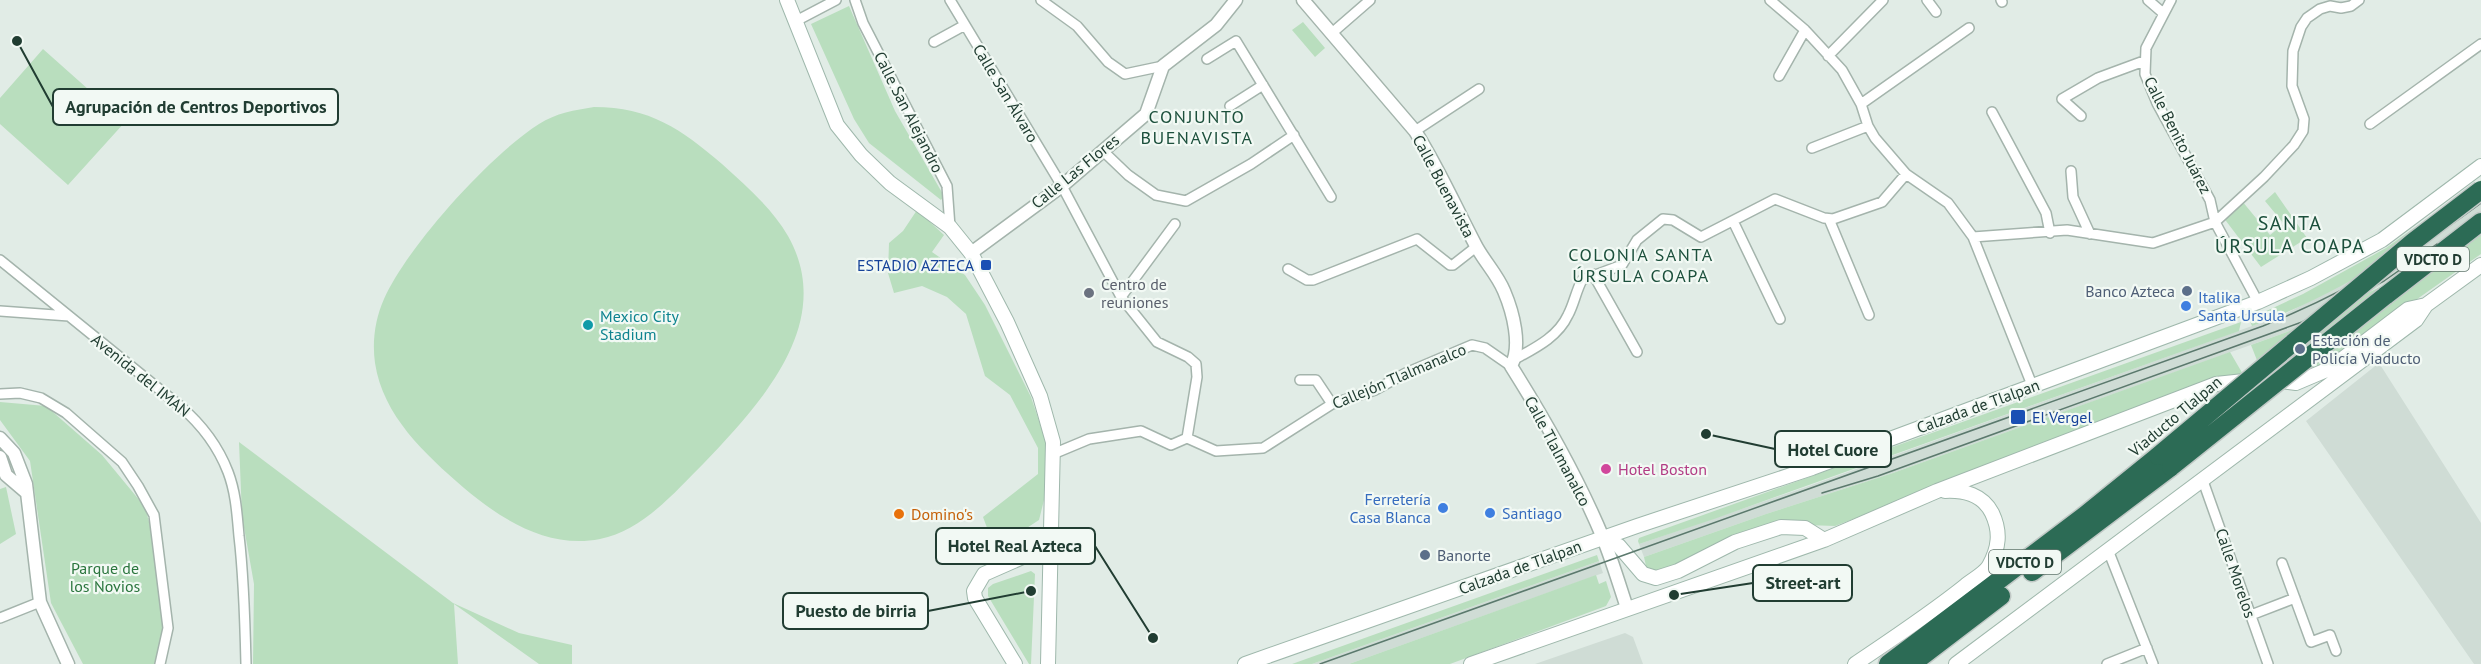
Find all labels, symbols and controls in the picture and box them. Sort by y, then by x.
street label: Calle San Álvaro [969,40,1043,146]
street label: Calle San Alejandro [870,48,948,176]
street label: Calle Benito Juárez [2140,73,2216,197]
callout: Agrupación de Centros Deportivos [53,89,338,125]
text: Agrupación de Centros Deportivos [65,95,327,118]
district label: CONJUNTO BUENAVISTA [1140,105,1254,149]
street label: Calle Las Flores [1027,129,1123,213]
street label: Calle Buenavista [1409,131,1479,241]
district label: SANTA ÚRSULA COAPA [2215,210,2365,259]
district label: COLONIA SANTA ÚRSULA COAPA [1568,243,1714,287]
road number: VDCTO D [2397,247,2469,271]
place label: ESTADIO AZTECA [857,255,975,275]
marker: ESTADIO AZTECA [979,258,993,272]
place label: Centro de reuniones [1101,274,1169,312]
place label: Banco Azteca [2085,281,2175,301]
marker: Banco Azteca [2180,284,2194,298]
marker: Centro de reuniones [1082,286,1096,300]
place label: Italika Santa Ursula [2198,287,2285,325]
marker: Italika Santa Ursula [2179,299,2193,313]
place label: Mexico City Stadium [600,306,679,344]
marker: Mexico City Stadium [581,318,595,332]
street label: Avenida del IMAN [88,329,194,421]
place label: Estación de Policía Viaducto [2312,330,2421,368]
street label: Callejón Tlalmanalco [1329,339,1469,413]
marker: Estación de Policía Viaducto [2293,342,2307,356]
street label: Viaducto Tlalpan [2124,371,2225,461]
street label: Calzada de Tlalpan [1914,374,2042,438]
street label: Calle Tlalmanalco [1521,392,1595,510]
place label: El Vergel [2032,407,2092,427]
marker: El Vergel [2009,408,2027,426]
callout: Hotel Cuore [1775,431,1891,467]
text: Hotel Cuore [1787,438,1879,461]
place label: Hotel Boston [1618,459,1707,479]
marker: Hotel Boston [1599,462,1613,476]
place label: Ferretería Casa Blanca [1349,489,1431,527]
marker: Ferretería Casa Blanca [1436,501,1450,515]
place label: Santiago [1502,503,1562,523]
place label: Domino's [911,504,973,524]
marker: Santiago [1483,506,1497,520]
marker: Domino's [892,507,906,521]
street label: Calle Morelos [2211,526,2261,621]
callout: Hotel Real Azteca [936,528,1095,564]
text: Hotel Real Azteca [948,534,1082,557]
street label: Calzada de Tlalpan [1456,535,1584,599]
place label: Banorte [1437,545,1491,565]
marker: Banorte [1418,548,1432,562]
road number: VDCTO D [1989,550,2061,574]
park label: Parque de los Novios [70,558,141,596]
callout: Street-art [1753,565,1852,601]
text: Street-art [1766,571,1841,594]
callout: Puesto de birria [783,593,928,629]
text: Puesto de birria [796,599,917,622]

